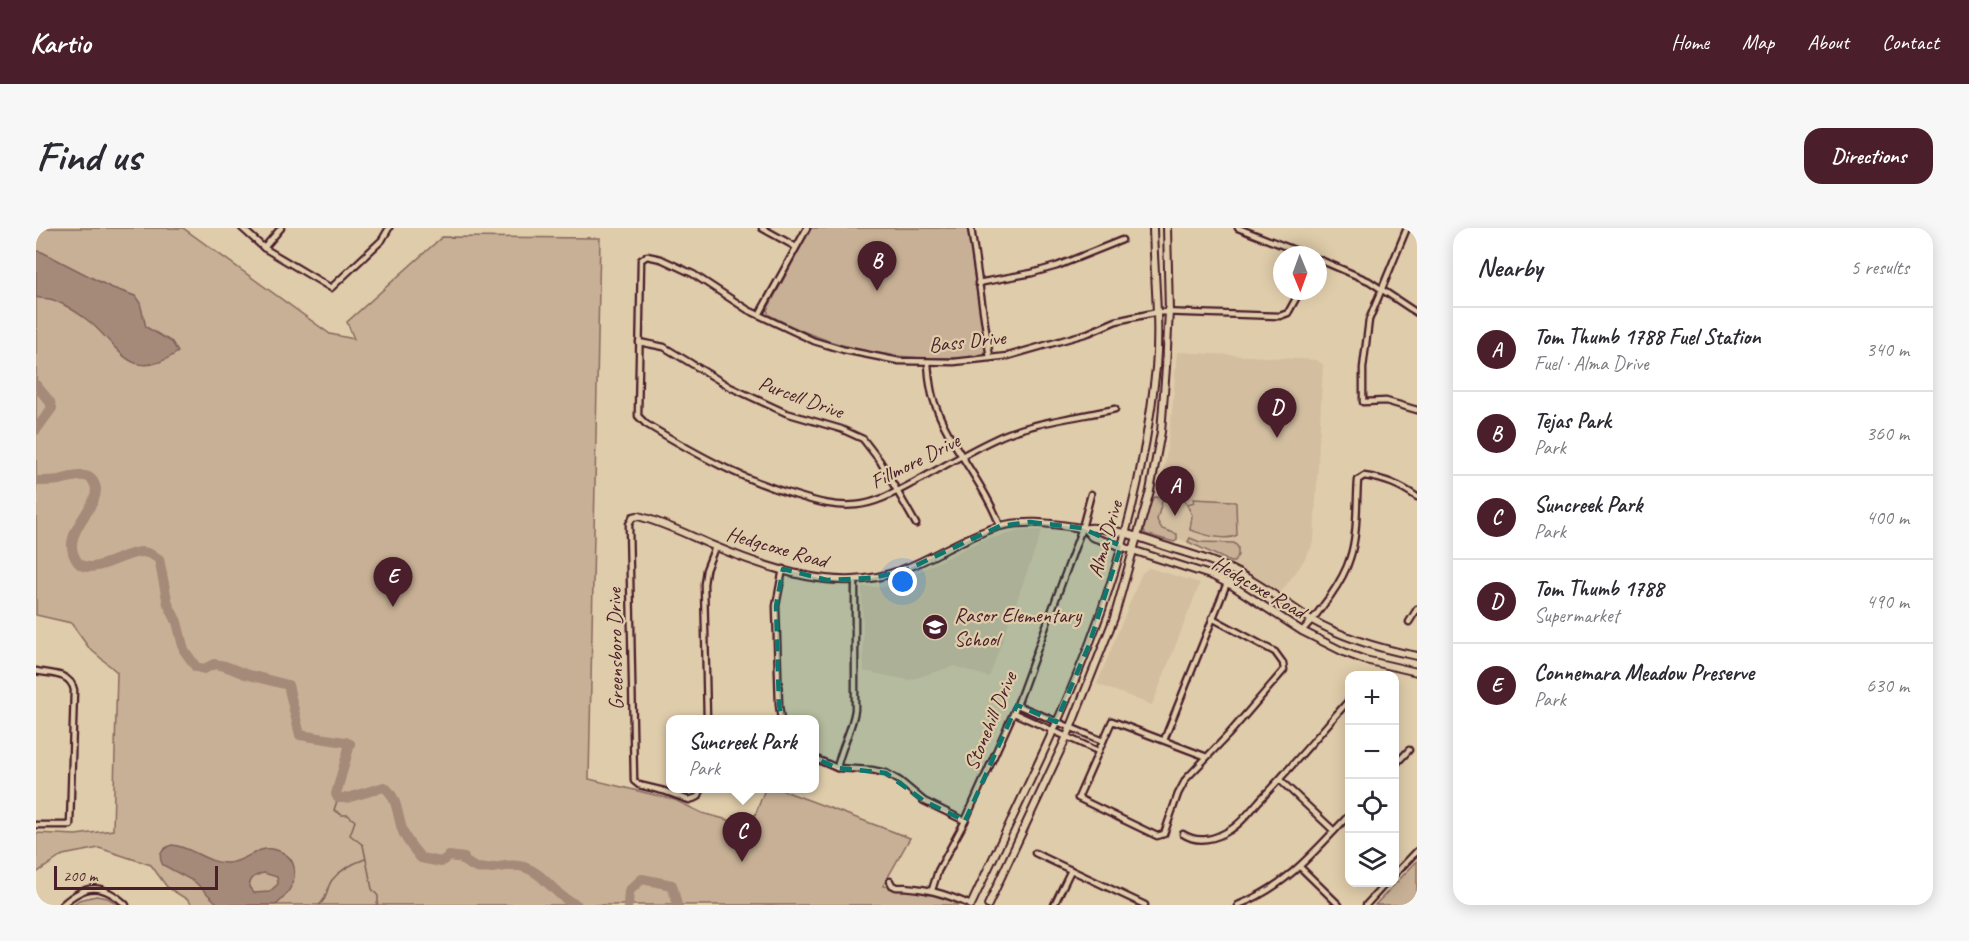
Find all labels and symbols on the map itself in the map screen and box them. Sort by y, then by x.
pin: B [858,242,896,291]
north arrow [1273,246,1327,300]
street label: Bass Drive [927,324,1008,358]
street label: Purcell Drive [755,370,849,425]
pin: D [1258,388,1296,438]
street label: Fillmore Drive [866,427,965,495]
pin: A [1156,466,1194,516]
street label: Alma Drive [1082,497,1129,580]
street label: Hedgcoxe Road [723,520,834,575]
street label: Hedgcoxe Road [1208,550,1314,626]
pin: E [374,558,412,607]
your location [888,567,917,596]
street label: Greensboro Drive [601,587,629,710]
place label: Rasor Elementary School [954,602,1083,652]
school or university icon: Rasor Elementary School [920,612,950,642]
street label: Stonehill Drive [958,667,1023,774]
pin: C [722,812,762,862]
scale bar [54,863,218,890]

